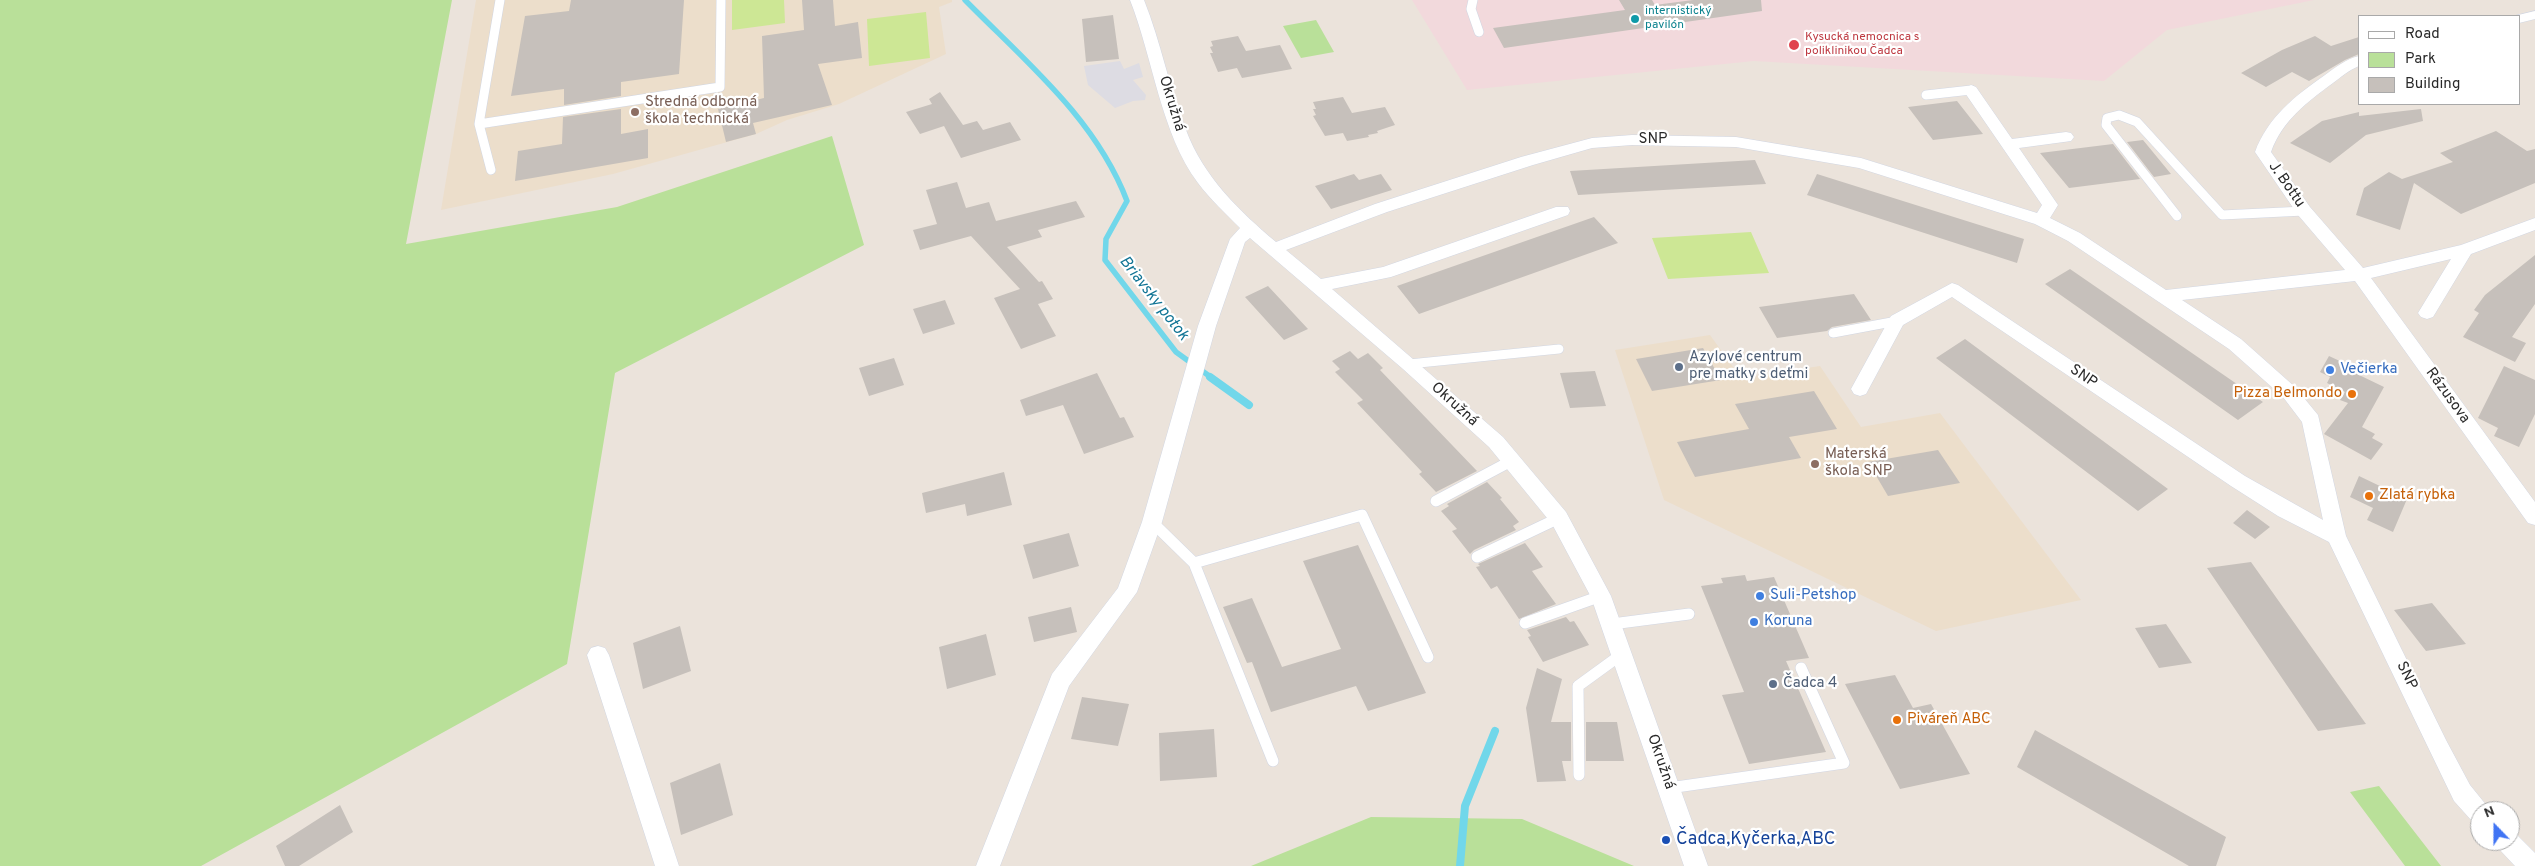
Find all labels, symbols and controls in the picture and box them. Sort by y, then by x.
place label: internistický pavilón [1645,5,1711,33]
marker: internistický pavilón [1629,13,1641,25]
legend [2358,15,2520,105]
text: Road [2405,25,2440,44]
place label: Kysucká nemocnica s poliklinikou Čadca [1805,31,1919,59]
marker: Kysucká nemocnica s poliklinikou Čadca [1787,38,1801,52]
text: Park [2405,50,2436,69]
street label: Okružná [1154,74,1188,134]
text: Building [2405,75,2460,94]
place label: Stredná odborná škola technická [645,94,757,129]
marker: Stredná odborná škola technická [629,106,641,118]
street label: SNP [1639,131,1667,149]
street label: J. Bottu [2264,159,2308,211]
water label: Briavsky potok [1114,253,1192,345]
place label: Azylové centrum pre matky s deťmi [1689,349,1808,384]
marker: Azylové centrum pre matky s deťmi [1673,361,1685,373]
street label: SNP [2066,361,2100,393]
place label: Večierka [2340,361,2397,379]
marker: Večierka [2324,364,2336,376]
street label: Rázusova [2421,365,2473,427]
street label: Okružná [1427,379,1481,431]
place label: Pizza Belmondo [2234,385,2342,403]
marker: Pizza Belmondo [2346,388,2358,400]
place label: Materská škola SNP [1825,446,1892,481]
marker: Materská škola SNP [1809,458,1821,470]
place label: Zlatá rybka [2379,487,2455,505]
marker: Zlatá rybka [2363,490,2375,502]
place label: Suli-Petshop [1770,587,1856,605]
marker: Suli-Petshop [1754,590,1766,602]
place label: Koruna [1764,613,1812,631]
marker: Koruna [1748,616,1760,628]
street label: SNP [2392,659,2420,693]
place label: Čadca 4 [1783,675,1837,693]
marker: Čadca 4 [1767,678,1779,690]
place label: Piváreň ABC [1907,711,1991,729]
marker: Piváreň ABC [1891,714,1903,726]
street label: Okružná [1642,732,1678,792]
north arrow [2470,801,2520,851]
text: N [2482,803,2497,822]
place label: Čadca,Kyčerka,ABC [1676,829,1835,851]
marker: Čadca,Kyčerka,ABC [1660,834,1672,846]

